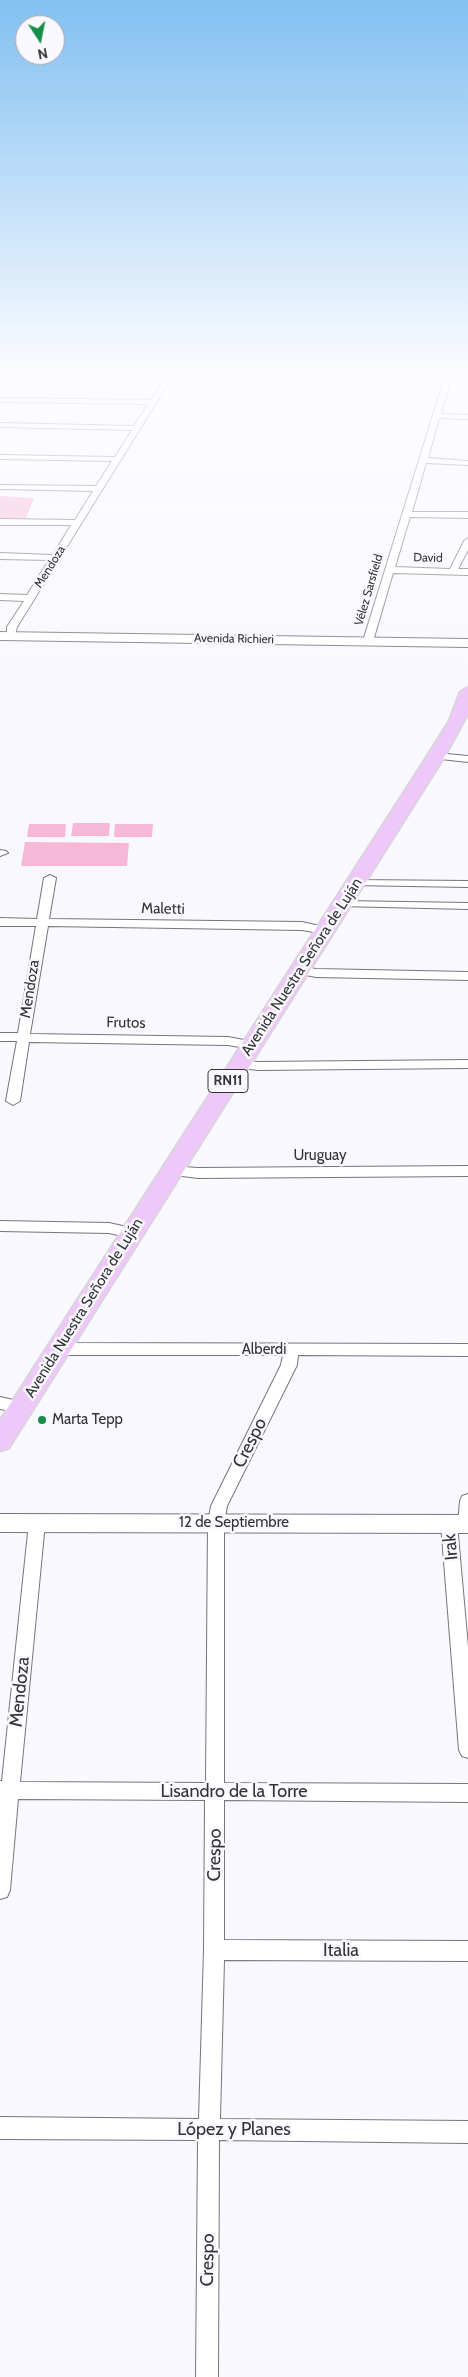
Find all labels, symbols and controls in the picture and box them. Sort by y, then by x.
north arrow [15,15,65,65]
text: N [36,44,49,64]
street label: Mendoza [31,543,69,591]
street label: David [413,551,443,565]
street label: Vélez Sarsfield [352,553,386,627]
street label: Avenida Richieri [194,631,274,647]
street label: Avenida Nuestra Señora de Luján [238,875,366,1059]
street label: Maletti [141,900,185,918]
street label: Mendoza [17,959,43,1019]
street label: Frutos [106,1014,146,1032]
road number: RN11 [208,1070,248,1092]
street label: Uruguay [293,1147,347,1165]
street label: Avenida Nuestra Señora de Luján [21,1215,147,1401]
street label: Alberdi [242,1341,286,1359]
place label: Marta Tepp [52,1411,123,1429]
marker: Marta Tepp [36,1414,48,1426]
street label: Crespo [228,1414,272,1472]
street label: 12 de Septiembre [179,1514,289,1532]
street label: Irak [439,1533,463,1561]
street label: Mendoza [6,1656,34,1728]
street label: Lisandro de la Torre [160,1781,308,1803]
street label: Crespo [204,1828,226,1882]
street label: Italia [323,1940,359,1962]
street label: López y Planes [177,2119,291,2141]
street label: Crespo [197,2233,219,2287]

